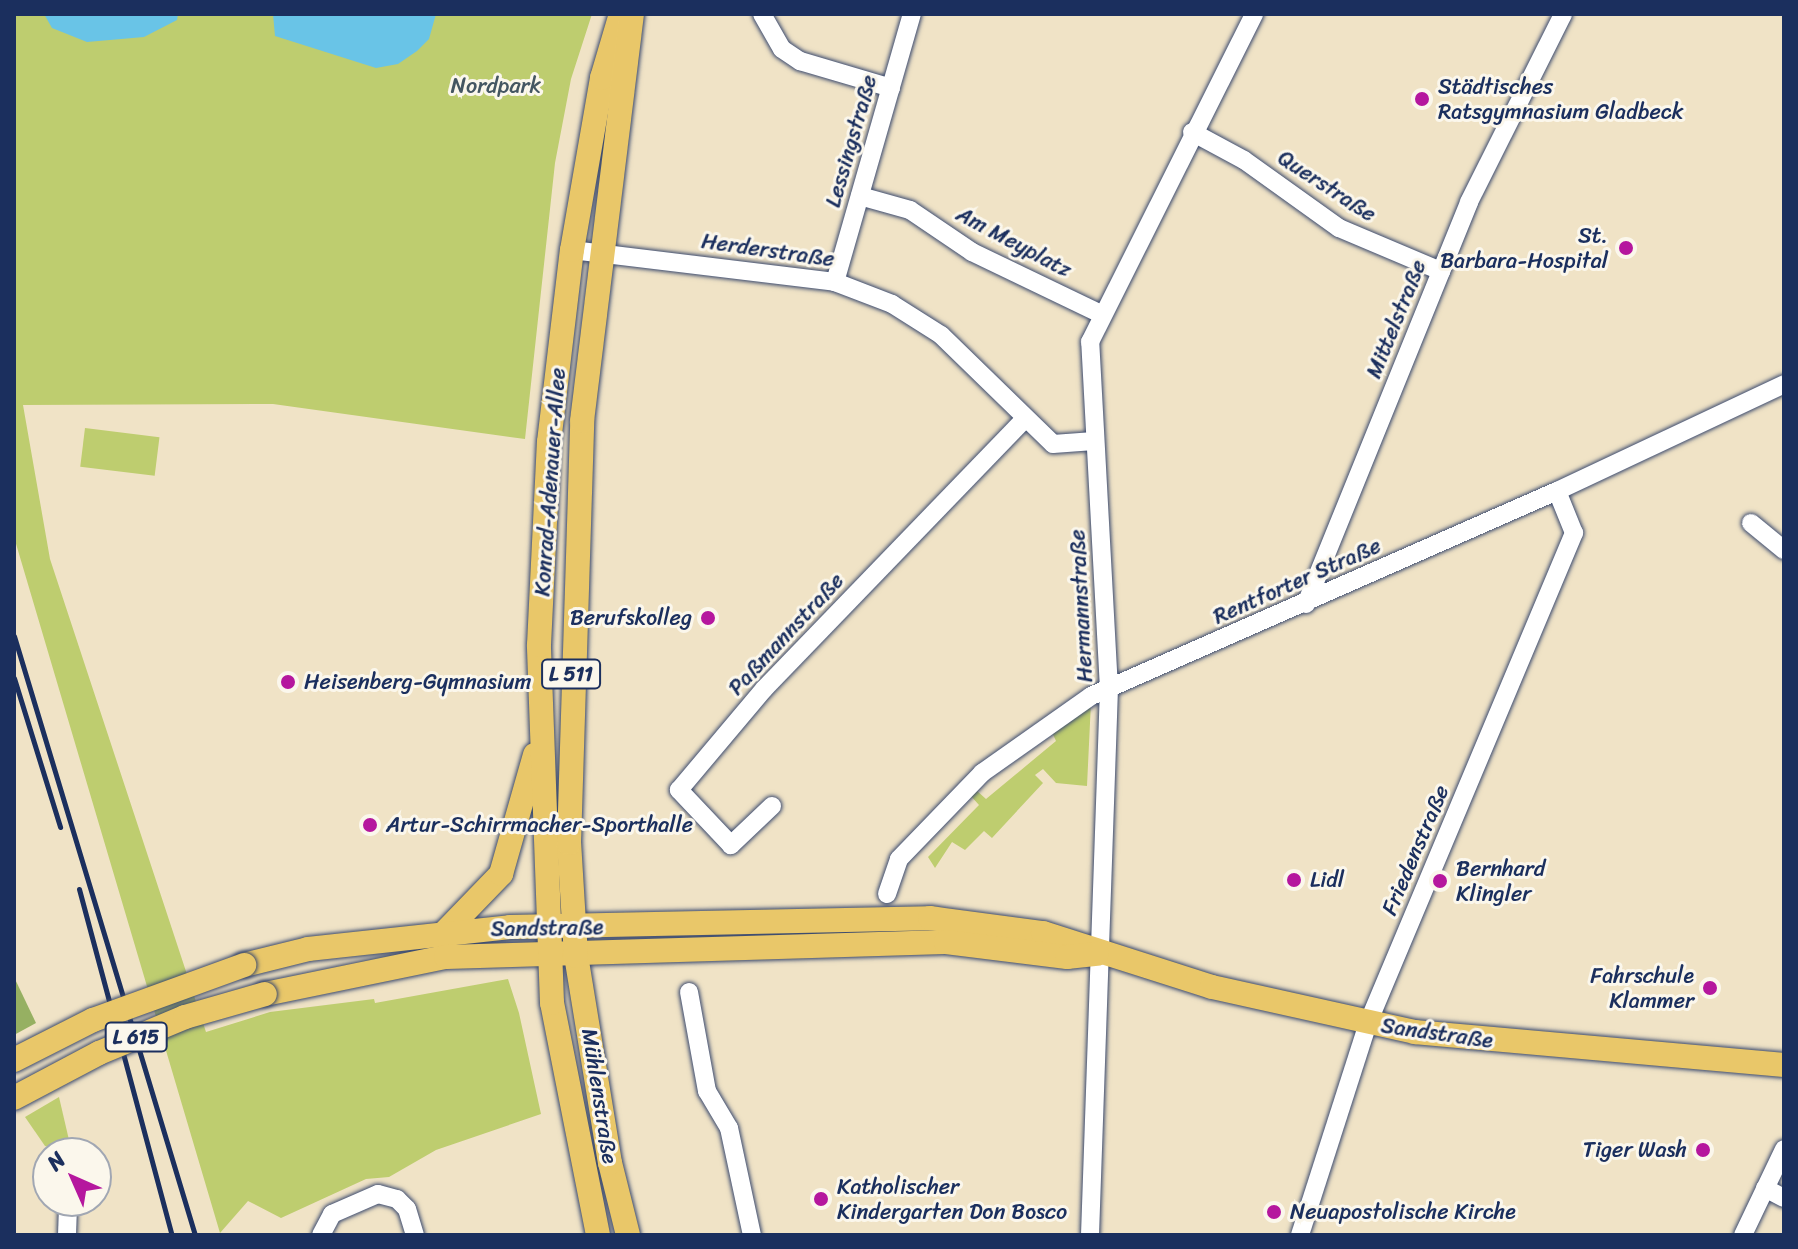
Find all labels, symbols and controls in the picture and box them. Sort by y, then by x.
street label: Lessingstraße [820,72,882,210]
park label: Nordpark [451,73,541,99]
place label: Städtisches Ratsgymnasium Gladbeck [1438,73,1683,124]
marker: Städtisches Ratsgymnasium Gladbeck [1413,90,1431,108]
street label: Querstraße [1273,144,1381,228]
street label: Am Meyplatz [952,201,1076,283]
place label: St. Barbara-Hospital [1440,222,1608,274]
street label: Herderstraße [700,228,836,272]
marker: St. Barbara-Hospital [1615,237,1637,259]
street label: Mittelstraße [1360,256,1432,382]
street label: Konrad-Adenauer-Allee [529,367,571,597]
street label: Hermannstraße [1064,529,1098,683]
street label: Rentforter Straße [1209,532,1385,630]
street label: Paßmannstraße [723,567,849,701]
place label: Berufskolleg [570,605,692,631]
marker: Berufskolleg [699,609,717,627]
road number: L 511 [541,658,601,690]
place label: Heisenberg-Gymnasium [304,669,531,695]
marker: Heisenberg-Gymnasium [279,673,297,691]
street label: Friedenstraße [1376,781,1454,919]
place label: Artur-Schirrmacher-Sporthalle [386,812,693,838]
marker: Artur-Schirrmacher-Sporthalle [361,816,379,834]
place label: Bernhard Klingler [1456,855,1545,906]
place label: Lidl [1310,867,1344,893]
marker: Lidl [1285,871,1303,889]
marker: Bernhard Klingler [1431,872,1449,890]
street label: Sandstraße [490,914,604,942]
place label: Fahrschule Klammer [1590,962,1694,1014]
marker: Fahrschule Klammer [1701,979,1719,997]
street label: Sandstraße [1379,1012,1495,1054]
road number: L 615 [104,1021,168,1053]
street label: Mühlenstraße [576,1027,624,1165]
north arrow [32,1137,112,1217]
place label: Tiger Wash [1582,1137,1687,1163]
marker: Tiger Wash [1694,1141,1712,1159]
text: N [37,1142,75,1180]
place label: Katholischer Kindergarten Don Bosco [837,1173,1068,1224]
marker: Katholischer Kindergarten Don Bosco [812,1190,830,1208]
place label: Neuapostolische Kirche [1290,1199,1517,1225]
marker: Neuapostolische Kirche [1265,1203,1283,1221]

